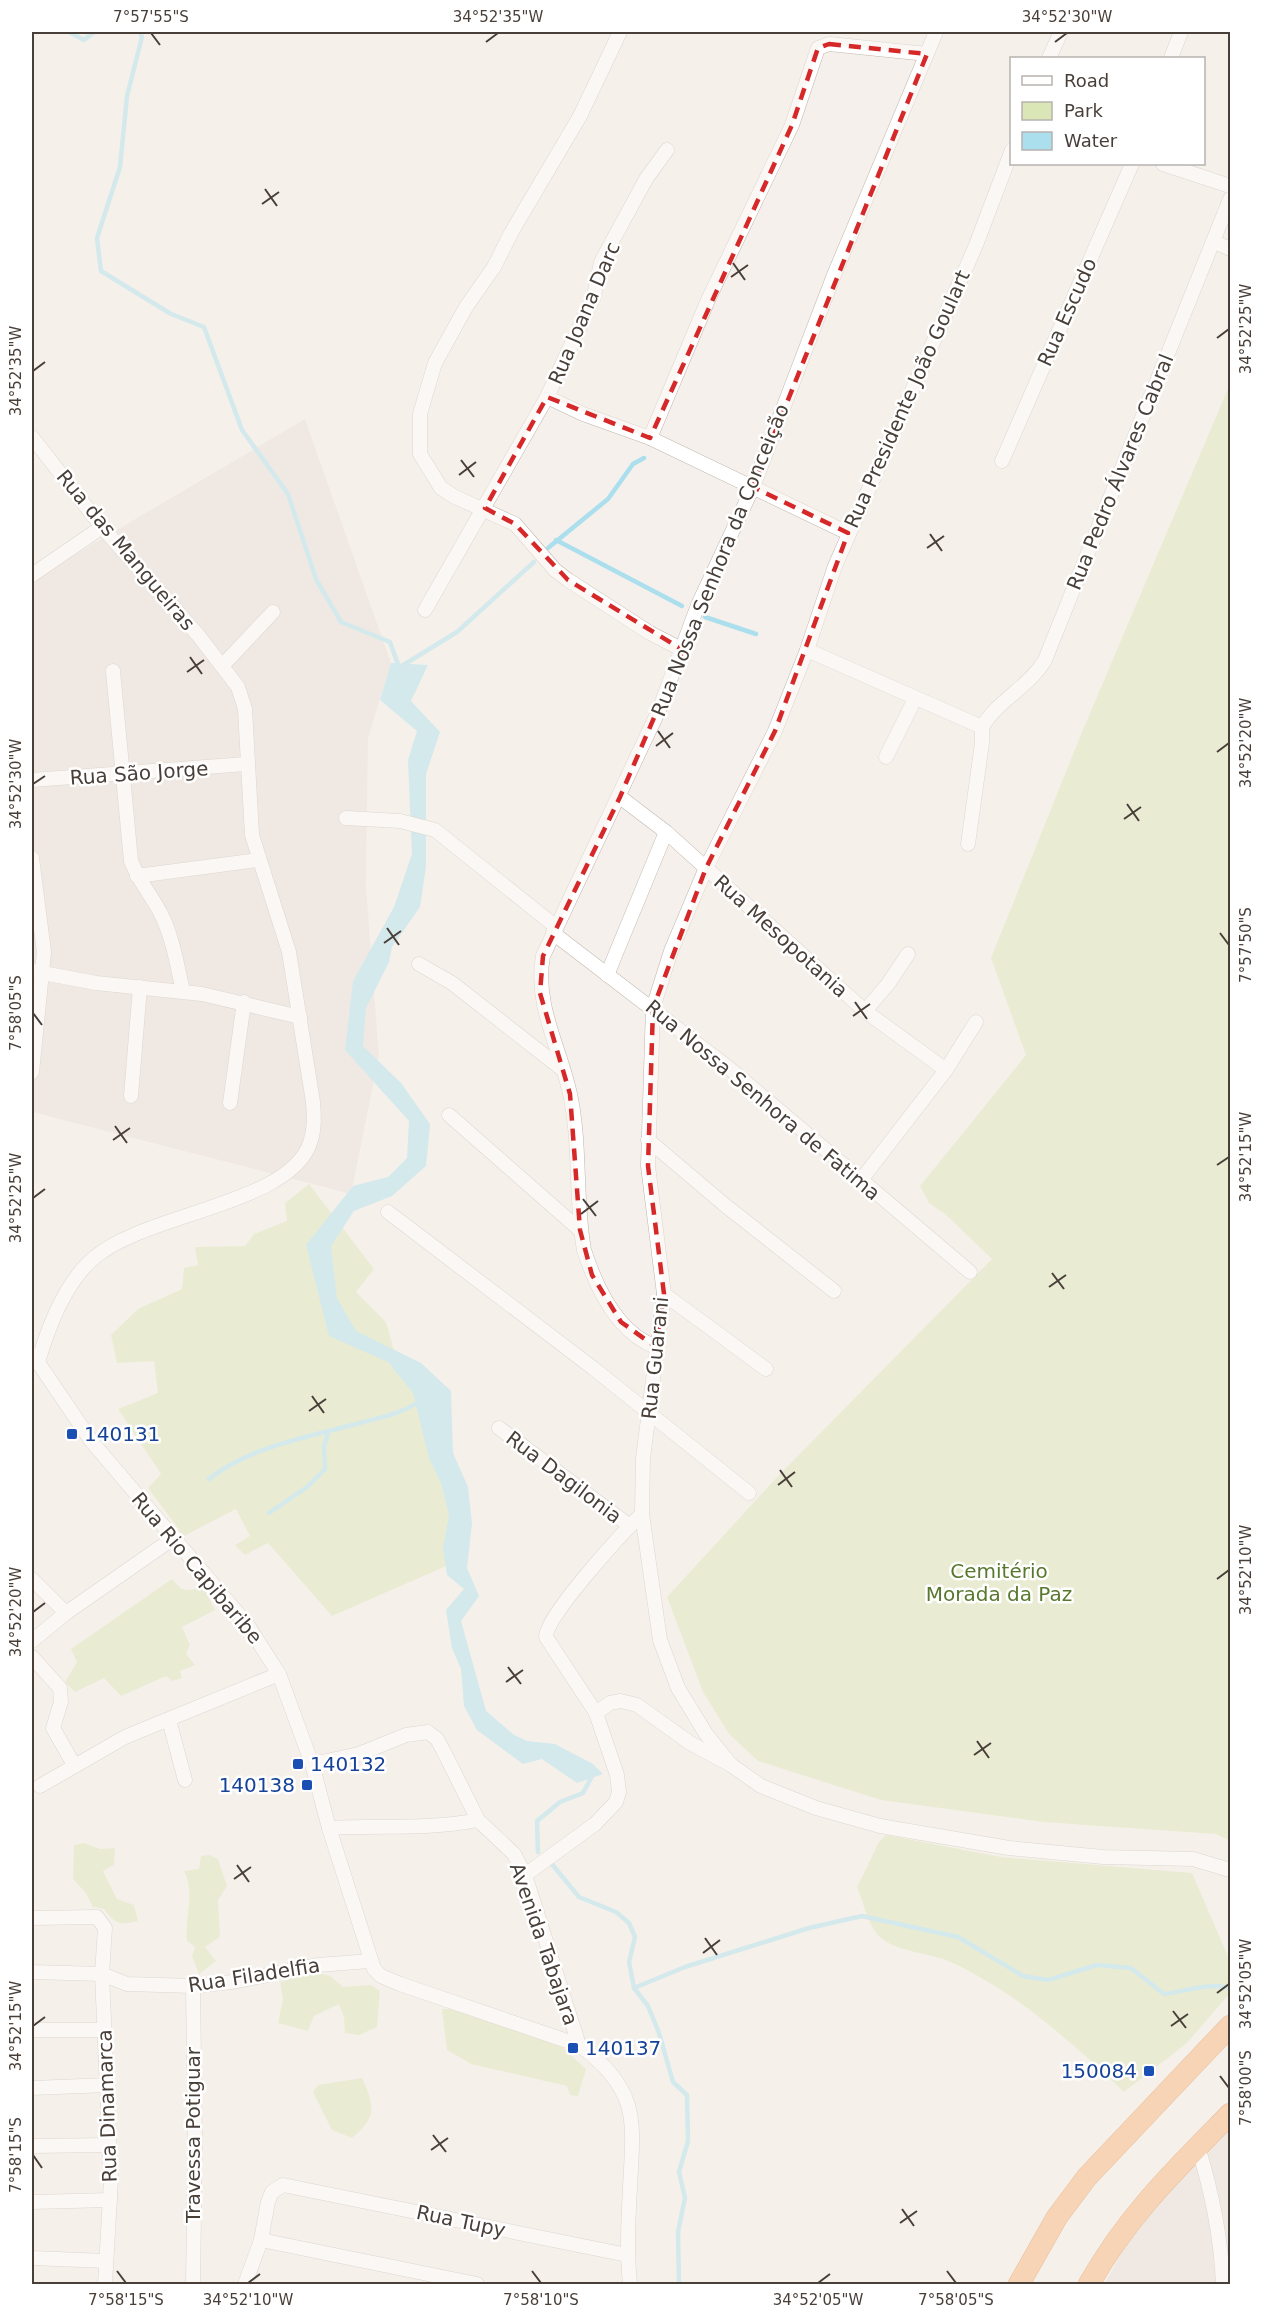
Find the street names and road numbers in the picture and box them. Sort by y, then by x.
street label: Rua Joana Darc [543,238,625,388]
street label: Rua Escudo [1032,254,1102,370]
street label: Rua Presidente João Goulart [839,266,975,532]
street label: Rua Pedro Álvares Cabral [1062,351,1178,593]
street label: Rua Nossa Senhora da Conceição [646,400,794,720]
street label: Rua das Mangueiras [52,465,200,635]
street label: Rua São Jorge [69,756,209,790]
street label: Rua Mesopotania [709,870,853,1002]
street label: Rua Nossa Senhora de Fatima [641,995,885,1205]
street label: Rua Guarani [637,1295,673,1421]
street label: Rua Dagilonia [501,1426,627,1528]
street label: Rua Rio Capibaribe [127,1487,267,1649]
street label: Avenida Tabajara [505,1859,583,2029]
street label: Rua Filadelfia [186,1953,322,1997]
street label: Rua Dinamarca [92,2029,122,2183]
street label: Travessa Potiguar [181,2046,205,2224]
street label: Rua Tupy [414,2200,508,2242]

